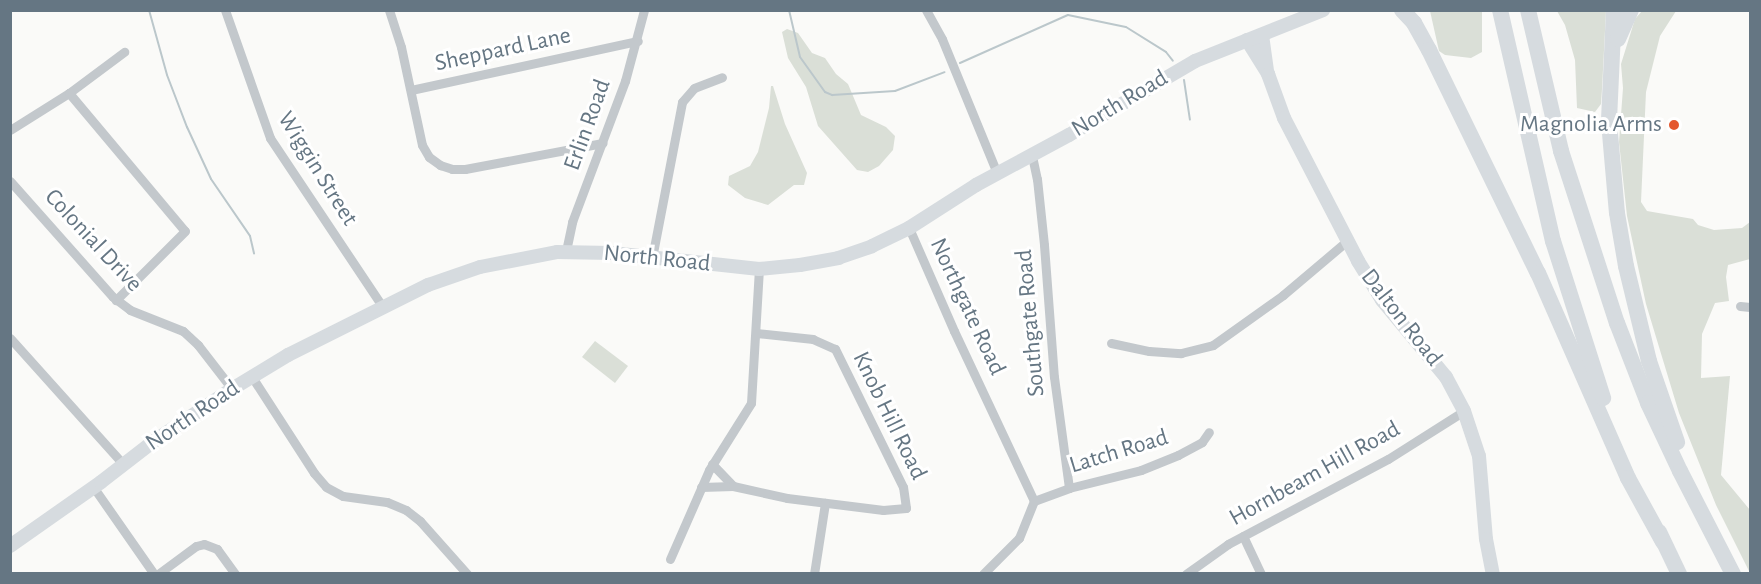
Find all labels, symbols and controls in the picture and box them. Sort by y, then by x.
street label: Sheppard Lane [432,22,574,78]
street label: North Road [1067,64,1173,144]
street label: Erlin Road [558,75,618,175]
street label: Wiggin Street [271,107,363,231]
place label: Magnolia Arms [1520,111,1662,139]
marker: Magnolia Arms [1667,118,1681,132]
street label: Colonial Drive [38,184,148,298]
street label: Northgate Road [923,234,1011,380]
street label: North Road [602,239,712,279]
street label: Southgate Road [1010,248,1052,398]
street label: Dalton Road [1354,264,1448,372]
street label: Knob Hill Road [846,347,932,485]
street label: North Road [141,374,245,458]
street label: Hornbeam Hill Road [1225,415,1405,533]
street label: Latch Road [1066,423,1172,481]

